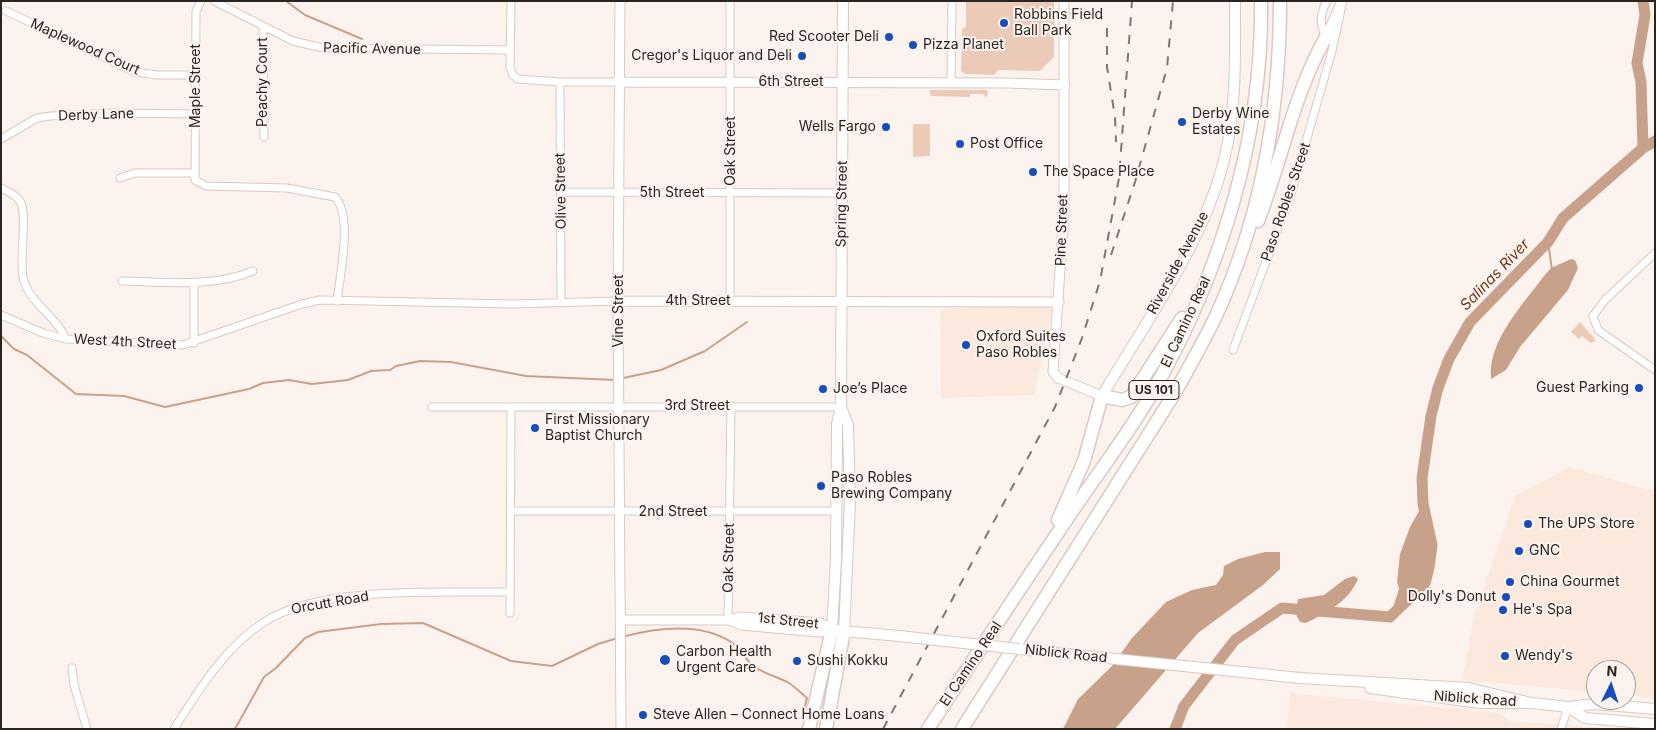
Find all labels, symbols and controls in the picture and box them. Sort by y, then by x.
place label: Robbins Field Ball Park [1014,7,1103,40]
street label: Maplewood Court [28,15,142,79]
marker: Robbins Field Ball Park [998,17,1010,29]
place label: Red Scooter Deli [769,29,879,45]
marker: Red Scooter Deli [883,31,895,43]
street label: Peachy Court [255,37,271,127]
place label: Pizza Planet [923,37,1004,53]
marker: Pizza Planet [907,39,919,51]
street label: Pacific Avenue [323,40,421,58]
street label: Maple Street [188,44,204,128]
place label: Cregor's Liquor and Deli [631,48,792,64]
marker: Cregor's Liquor and Deli [796,50,808,62]
street label: 6th Street [759,74,823,90]
street label: Derby Lane [58,105,134,125]
place label: Derby Wine Estates [1192,106,1269,138]
street label: Oak Street [723,116,739,186]
marker: Derby Wine Estates [1176,116,1188,128]
place label: Wells Fargo [799,119,876,135]
marker: Wells Fargo [880,121,892,133]
place label: Post Office [970,136,1043,152]
marker: Post Office [954,138,966,150]
street label: Paso Robles Street [1258,140,1314,264]
street label: Olive Street [552,153,570,229]
street label: Spring Street [833,160,851,248]
place label: The Space Place [1043,164,1154,180]
marker: The Space Place [1027,166,1039,178]
street label: 5th Street [640,185,704,201]
street label: Pine Street [1052,194,1072,266]
street label: Riverside Avenue [1144,209,1212,317]
water label: Salinas River [1457,236,1533,314]
street label: El Camino Real [1158,274,1214,370]
street label: Vine Street [611,275,627,347]
street label: 4th Street [665,293,731,309]
place label: Oxford Suites Paso Robles [976,329,1066,362]
street label: West 4th Street [73,331,177,353]
marker: Oxford Suites Paso Robles [960,339,972,351]
road number: US 101 [1129,380,1179,400]
place label: Guest Parking [1536,380,1629,396]
place label: Joe’s Place [833,381,907,397]
marker: Guest Parking [1633,382,1645,394]
marker: Joe’s Place [817,383,829,395]
street label: 3rd Street [664,398,730,414]
place label: First Missionary Baptist Church [545,412,650,444]
marker: First Missionary Baptist Church [529,422,541,434]
place label: Paso Robles Brewing Company [831,470,952,502]
marker: Paso Robles Brewing Company [815,480,827,492]
street label: 2nd Street [639,504,707,520]
place label: The UPS Store [1538,516,1635,532]
marker: The UPS Store [1522,518,1534,530]
street label: Oak Street [720,523,738,593]
place label: GNC [1529,543,1560,559]
marker: GNC [1513,545,1525,557]
place label: China Gourmet [1520,574,1620,590]
marker: China Gourmet [1504,576,1516,588]
street label: Orcutt Road [290,588,370,618]
place label: Dolly's Donut [1408,589,1496,605]
marker: Dolly's Donut [1500,591,1512,603]
place label: He's Spa [1513,602,1572,618]
marker: He's Spa [1497,604,1509,616]
street label: 1st Street [757,609,819,633]
street label: El Camino Real [937,618,1005,710]
street label: Niblick Road [1024,641,1108,667]
place label: Carbon Health Urgent Care [676,644,772,676]
place label: Wendy's [1515,648,1573,664]
marker: Wendy's [1499,650,1511,662]
marker: Carbon Health Urgent Care [658,653,672,667]
place label: Sushi Kokku [807,653,888,669]
marker: Sushi Kokku [791,655,803,667]
north arrow [1586,660,1636,710]
text: N [1606,662,1618,679]
street label: Niblick Road [1433,688,1517,710]
place label: Steve Allen – Connect Home Loans [653,707,885,723]
marker: Steve Allen – Connect Home Loans [637,709,649,721]

